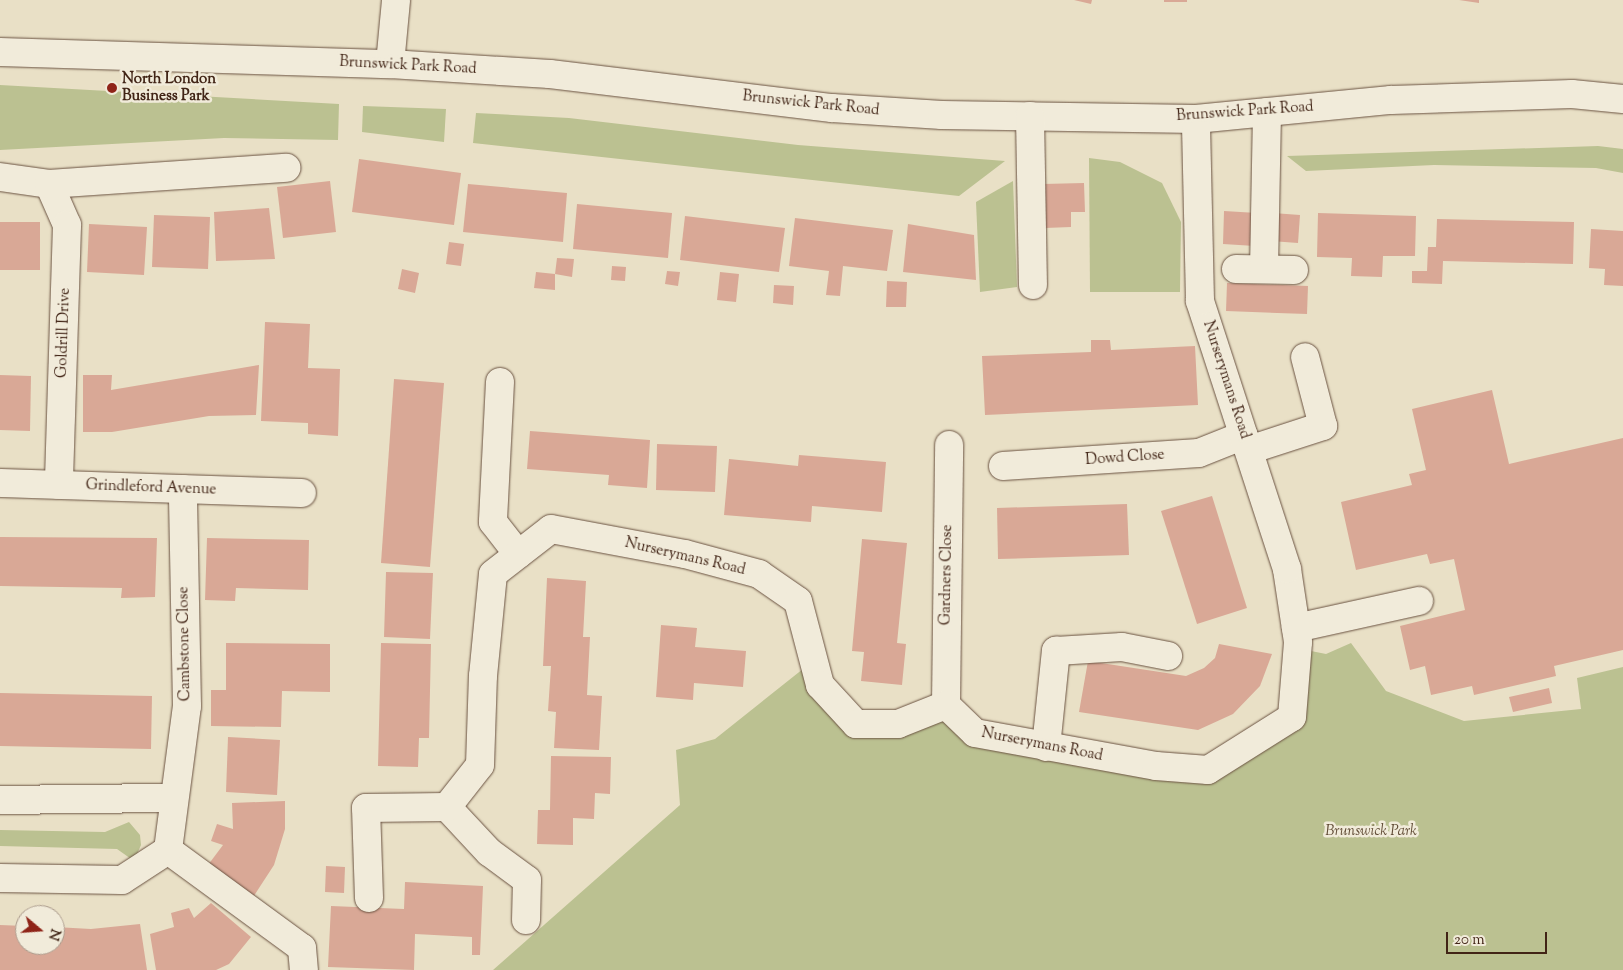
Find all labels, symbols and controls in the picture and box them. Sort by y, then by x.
street label: Brunswick Park Road [339,53,477,79]
place label: North London Business Park [122,70,216,105]
marker: North London Business Park [106,82,118,94]
street label: Brunswick Park Road [742,88,880,120]
street label: Brunswick Park Road [1176,98,1314,126]
street label: Goldrill Drive [53,288,75,378]
street label: Nurserymans Road [1198,319,1254,441]
street label: Dowd Close [1085,446,1165,470]
street label: Grindleford Avenue [85,477,217,499]
street label: Gardners Close [937,524,957,626]
street label: Nurserymans Road [623,534,747,580]
street label: Cambstone Close [175,587,195,701]
street label: Nurserymans Road [980,724,1104,766]
park label: Brunswick Park [1325,823,1417,841]
north arrow [15,905,65,955]
scale bar [1448,922,1549,954]
text: N [42,926,65,943]
text: 20 m [1454,930,1485,951]

